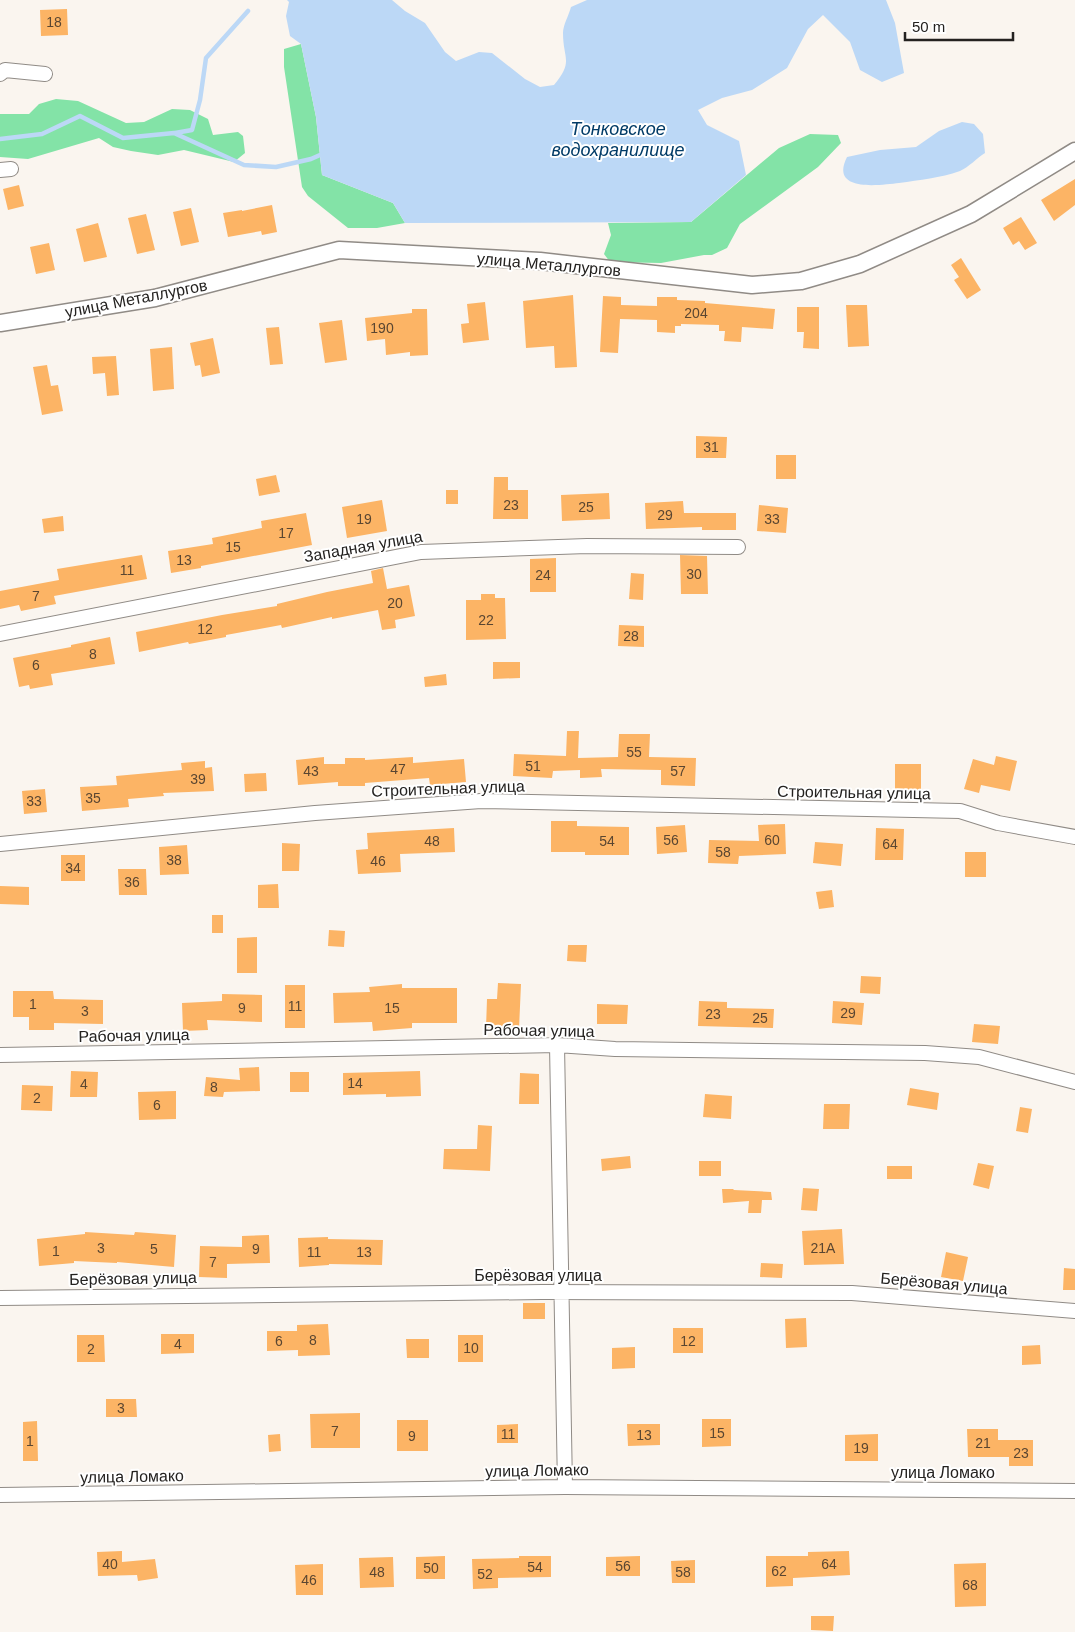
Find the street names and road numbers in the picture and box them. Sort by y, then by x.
street label: улица Металлургов [476,250,622,279]
street label: улица Металлургов [63,276,209,321]
street label: Западная улица [302,528,424,565]
street label: Строительная улица [371,777,525,800]
street label: Строительная улица [777,783,931,802]
street label: Рабочая улица [483,1021,595,1040]
street label: Рабочая улица [78,1026,190,1045]
street label: Берёзовая улица [474,1267,602,1284]
street label: Берёзовая улица [69,1269,197,1288]
street label: Берёзовая улица [880,1269,1008,1298]
street label: улица Ломако [485,1461,589,1480]
street label: улица Ломако [891,1464,995,1481]
street label: улица Ломако [80,1467,184,1486]

